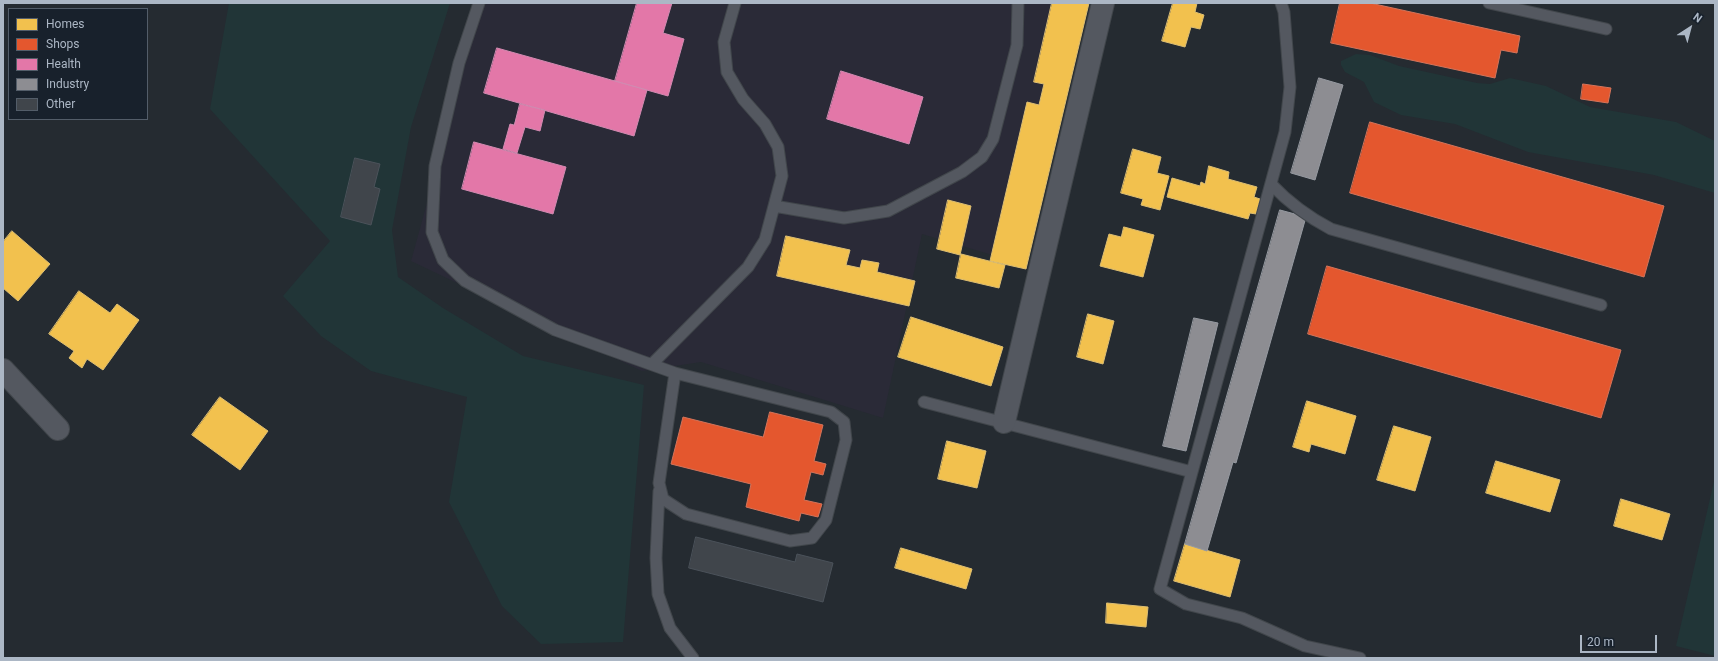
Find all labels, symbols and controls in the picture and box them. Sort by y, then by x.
legend [8,8,148,120]
north arrow [1670,8,1710,48]
text: N [1690,10,1704,25]
text: Homes [46,17,84,31]
text: Shops [46,37,80,51]
text: Health [46,57,81,71]
text: Industry [46,77,89,91]
text: Other [46,97,75,111]
scale bar [1582,627,1659,653]
text: 20 m [1587,635,1614,649]

